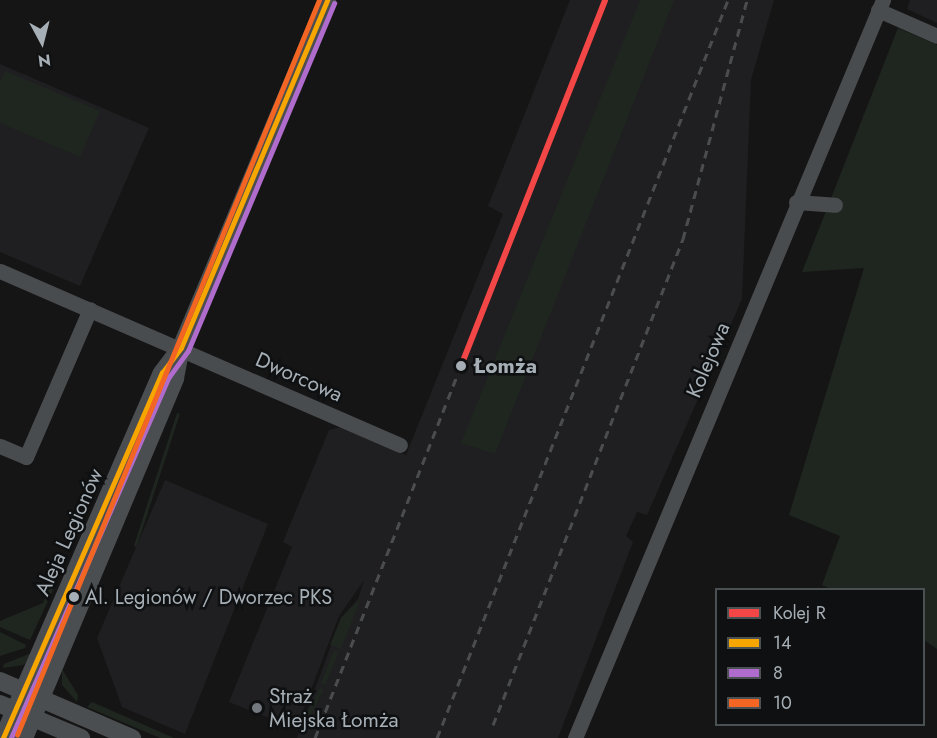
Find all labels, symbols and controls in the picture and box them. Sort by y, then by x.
north arrow [12,12,72,72]
text: N [37,48,52,73]
street label: Kolejowa [681,319,735,401]
street label: Dworcowa [252,347,346,407]
place label: Łomża [474,353,537,379]
marker: Łomża [452,357,470,375]
street label: Aleja Legionów [30,464,108,600]
place label: Al. Legionów / Dworzec PKS [85,585,332,609]
legend [715,588,925,726]
marker: Al. Legionów / Dworzec PKS [68,591,80,603]
text: Kolej R [773,600,826,626]
text: 14 [773,630,792,656]
text: 8 [773,660,783,686]
place label: Straż Miejska Łomża [269,683,399,733]
text: 10 [773,690,792,716]
marker: Straż Miejska Łomża [250,701,264,715]

